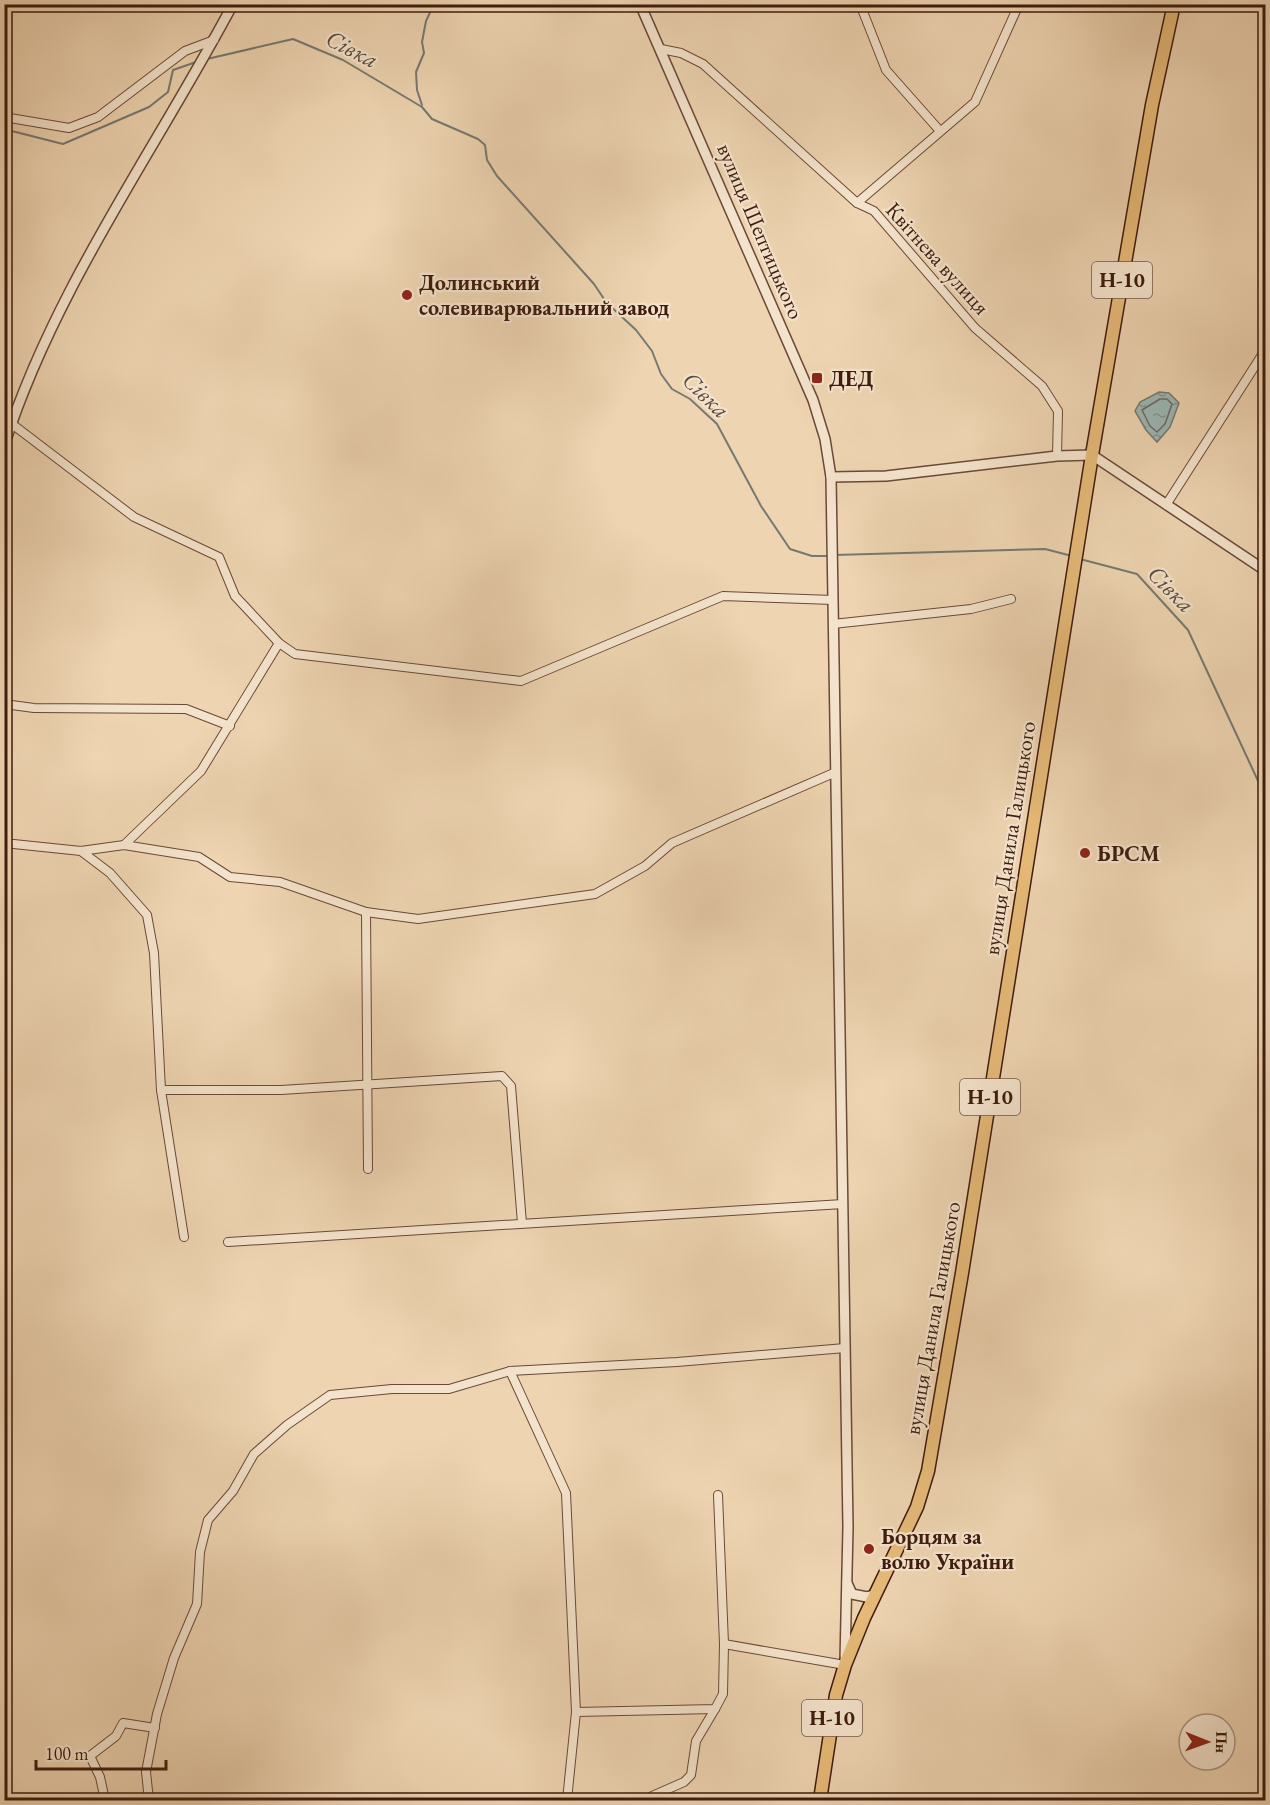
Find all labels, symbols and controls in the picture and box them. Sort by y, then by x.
water label: Сівка [321,22,384,75]
street label: вулиця Шептицького [710,139,811,324]
street label: Квітнева вулиця [879,196,996,321]
road number: Н-10 [1092,262,1152,298]
place label: Долинський солевиварювальний завод [419,268,670,322]
marker: Долинський солевиварювальний завод [400,288,414,302]
place label: ДЕД [829,364,873,393]
water label: Сівка [676,365,737,425]
marker: ДЕД [810,371,824,385]
water label: Сівка [1141,558,1202,619]
street label: вулиця Данила Галицького [977,719,1042,957]
place label: БРСМ [1097,839,1160,868]
marker: БРСМ [1078,846,1092,860]
road number: Н-10 [960,1079,1020,1115]
street label: вулиця Данила Галицького [898,1199,967,1437]
place label: Борцям за волю України [881,1522,1014,1576]
marker: Борцям за волю України [862,1542,876,1556]
road number: Н-10 [802,1700,862,1736]
north arrow [1177,1712,1237,1772]
text: Пн [1211,1731,1232,1753]
scale bar [36,1733,166,1771]
text: 100 m [45,1742,89,1765]

